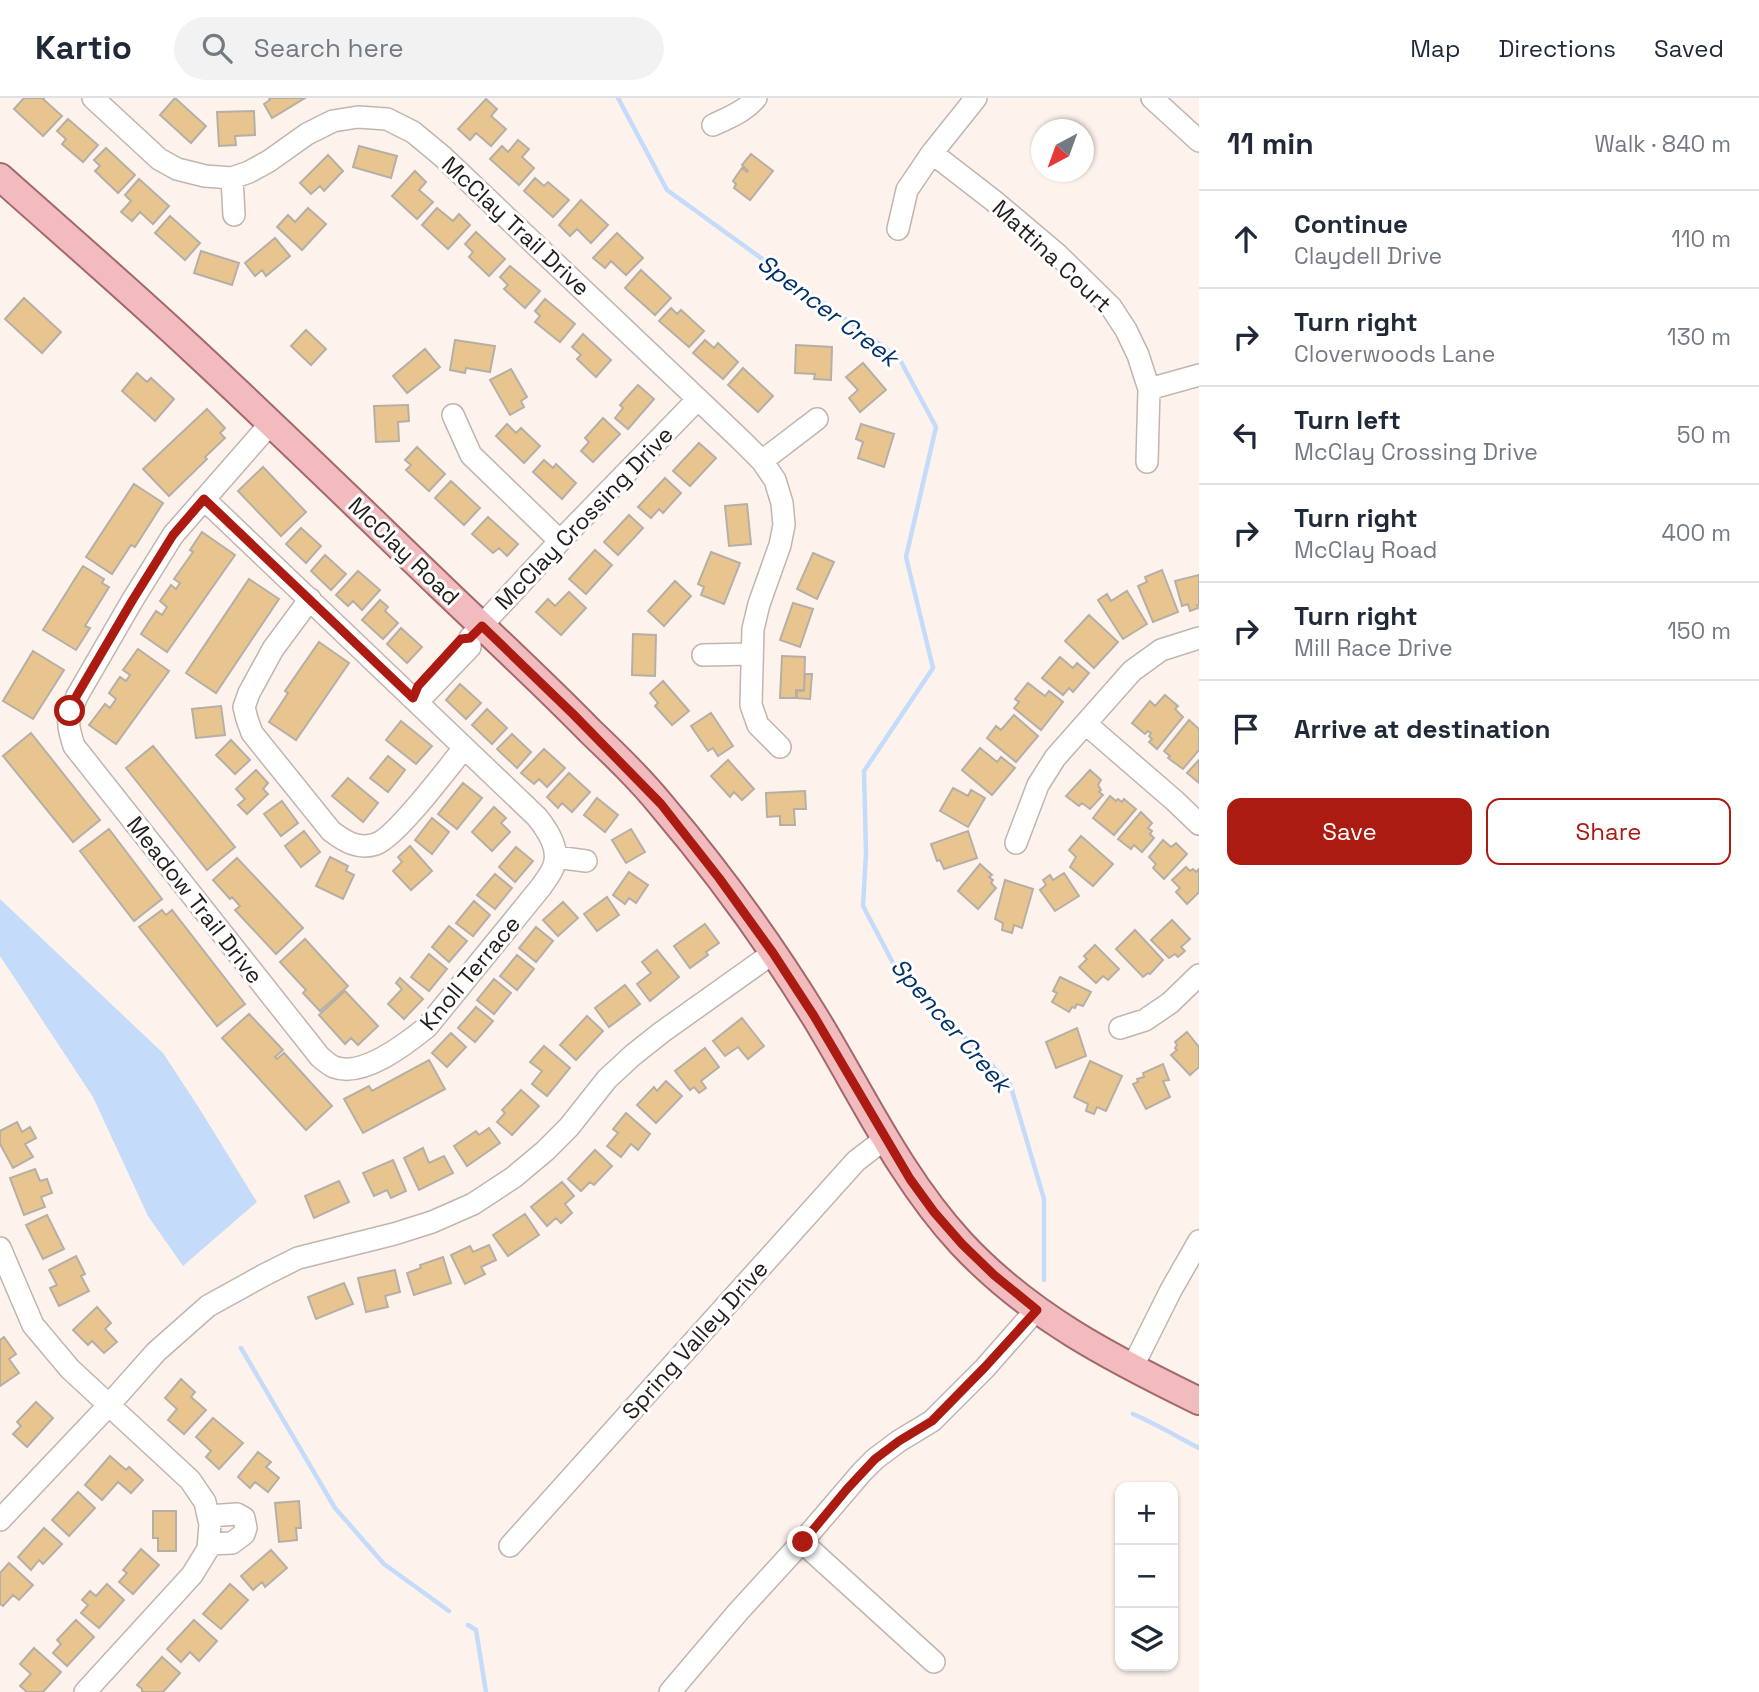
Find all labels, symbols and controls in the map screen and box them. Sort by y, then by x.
search box [174,17,664,80]
text: Kartio [35,27,132,69]
icon: search [198,29,236,67]
text: Search here [254,31,404,65]
text: Map [1410,33,1460,64]
text: Directions [1498,33,1616,64]
text: Saved [1654,33,1724,64]
north arrow [1031,119,1094,182]
text: 11 min [1227,124,1314,163]
text: Walk · 840 m [1595,129,1731,159]
street label: McClay Trail Drive [436,150,596,302]
street label: Mattina Court [986,193,1118,319]
text: Continue [1294,207,1408,241]
icon: ahead [1227,220,1265,258]
text: 110 m [1671,224,1731,254]
text: Claydell Drive [1294,241,1442,271]
water label: Spencer Creek [751,247,907,375]
text: Turn right [1294,305,1418,339]
icon: right [1227,318,1265,356]
text: 130 m [1667,322,1731,352]
text: Cloverwoods Lane [1294,339,1495,369]
text: Turn left [1294,403,1401,437]
icon: left [1227,416,1265,454]
street label: McClay Crossing Drive [488,420,680,616]
text: 50 m [1677,420,1731,450]
text: McClay Crossing Drive [1294,437,1538,467]
street label: McClay Road [342,490,466,612]
text: Turn right [1294,501,1418,535]
icon: right [1227,514,1265,552]
text: 400 m [1661,518,1731,548]
text: McClay Road [1294,535,1437,565]
text: Turn right [1294,599,1418,633]
icon: right [1227,612,1265,650]
text: 150 m [1667,616,1731,646]
text: Mill Race Drive [1294,633,1453,663]
route start [54,695,85,726]
icon: arrive [1227,710,1265,748]
text: Arrive at destination [1294,712,1551,746]
button: Save [1227,798,1472,865]
button: Share [1486,798,1731,865]
street label: Meadow Trail Drive [120,810,270,990]
street label: Knoll Terrace [413,909,527,1037]
water label: Spencer Creek [884,951,1020,1101]
street label: Spring Valley Drive [615,1254,775,1426]
map controls [1115,1482,1178,1671]
button: + [1115,1482,1178,1545]
route end [787,1526,818,1557]
button: − [1115,1545,1178,1608]
button: layers [1115,1608,1178,1671]

